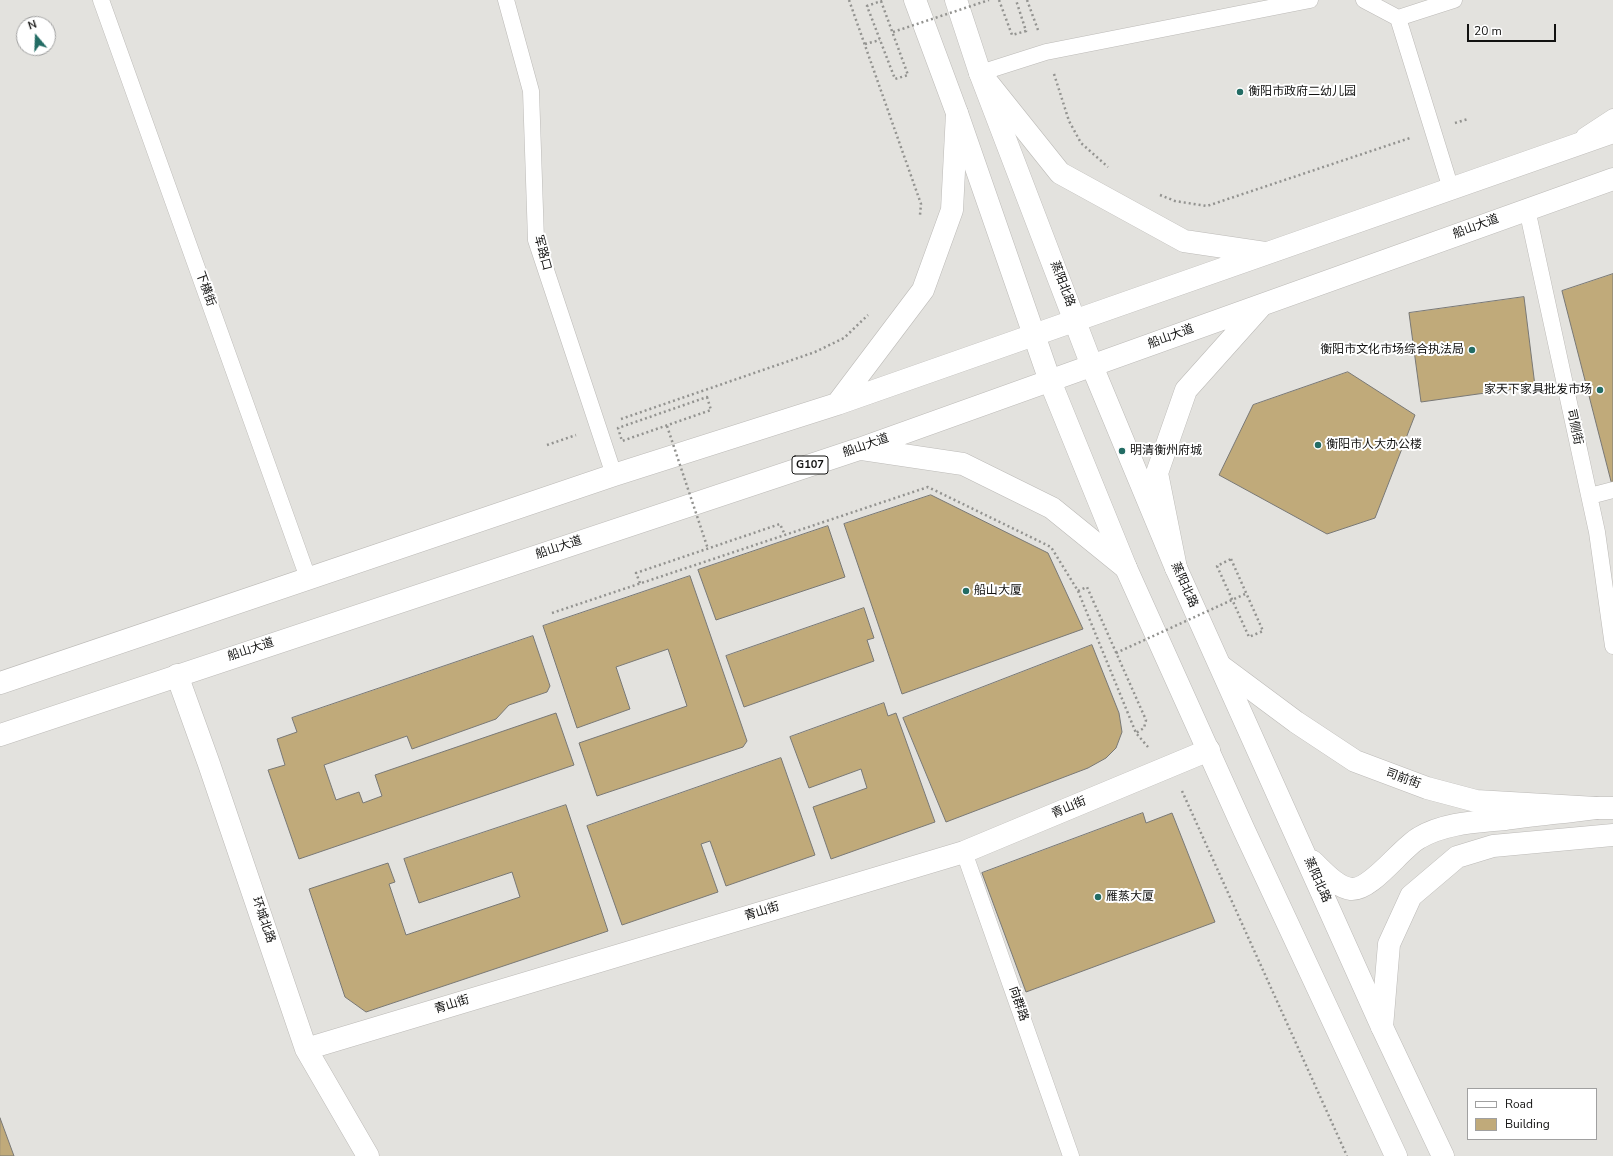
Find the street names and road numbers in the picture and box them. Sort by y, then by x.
street label: 船山大道 [1451,212,1501,242]
street label: 军路口 [530,234,554,272]
street label: 蒸阳北路 [1047,259,1077,309]
street label: 下横街 [192,270,218,308]
street label: 船山大道 [1146,322,1196,352]
street label: 司侧街 [1563,408,1585,446]
street label: 船山大道 [841,431,891,461]
road number: G107 [792,456,828,474]
street label: 船山大道 [534,534,584,562]
street label: 蒸阳北路 [1168,560,1200,610]
street label: 船山大道 [226,636,276,664]
street label: 司前街 [1384,766,1422,792]
street label: 青山街 [1050,794,1088,822]
street label: 蒸阳北路 [1301,855,1333,905]
street label: 环城北路 [248,895,278,945]
street label: 青山街 [743,900,781,924]
street label: 向群路 [1005,985,1031,1023]
street label: 青山街 [433,993,471,1017]

